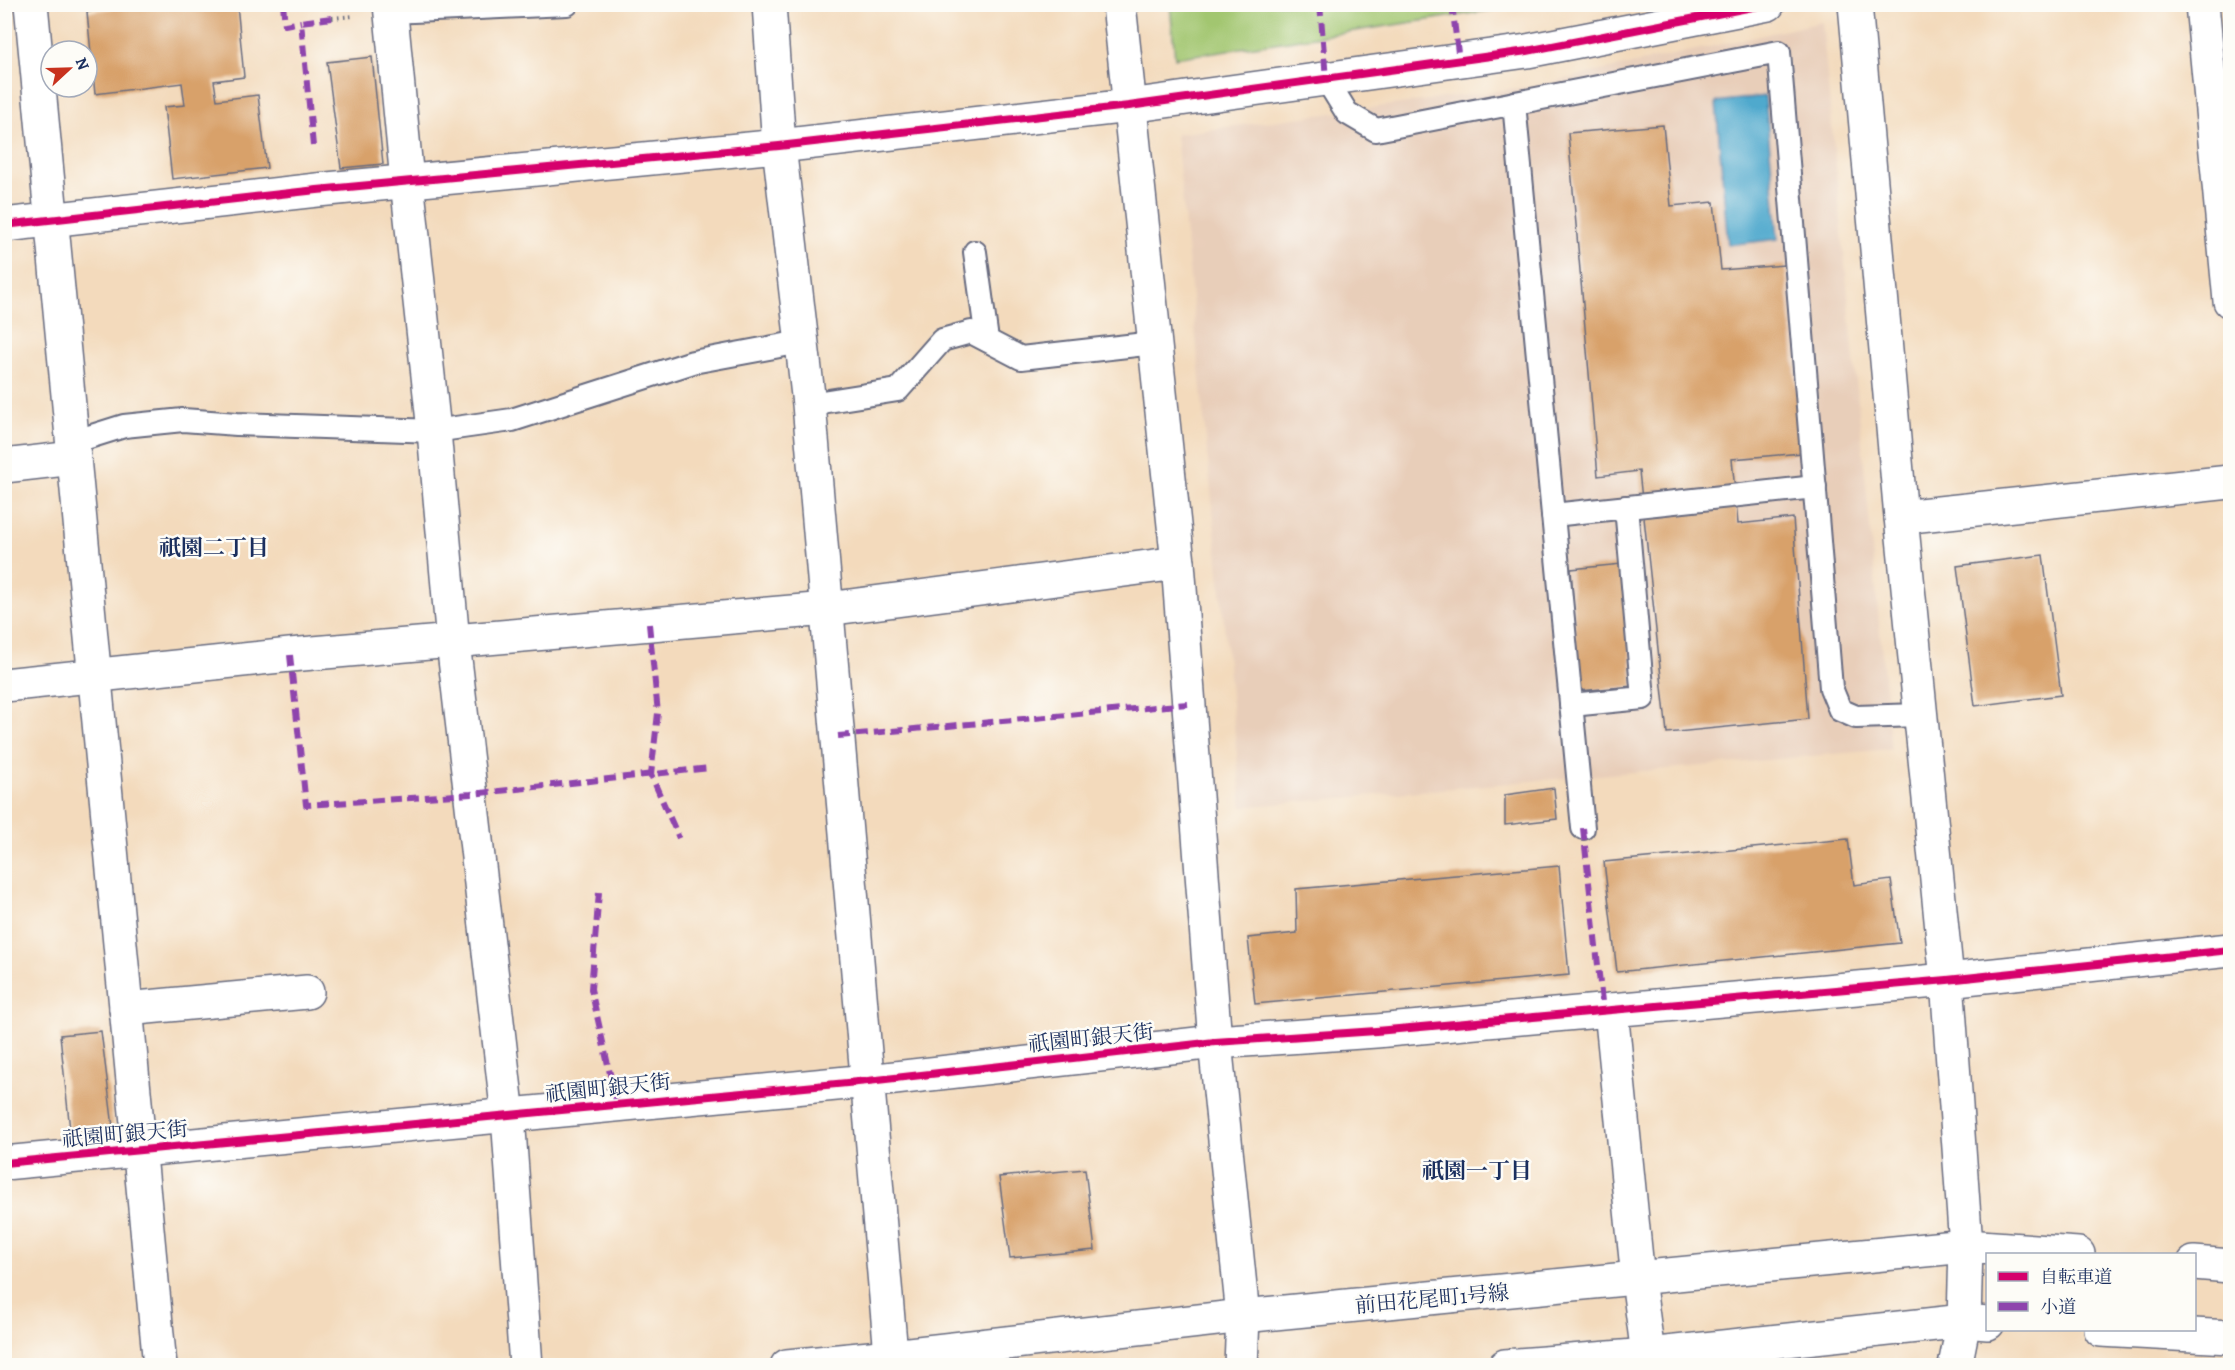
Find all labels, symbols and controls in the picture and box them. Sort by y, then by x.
north arrow [39,39,99,99]
text: N [70,54,94,74]
district label: 祇園二丁目 [159,533,269,563]
street label: 祇園町銀天街 [1027,1017,1155,1059]
street label: 祇園町銀天街 [544,1067,672,1109]
street label: 祇園町銀天街 [61,1115,189,1153]
district label: 祇園一丁目 [1422,1156,1532,1186]
legend [1986,1253,2196,1331]
text: 自転車道 [2040,1265,2112,1289]
street label: 前田花尾町1号線 [1354,1278,1510,1320]
text: 小道 [2040,1295,2076,1319]

